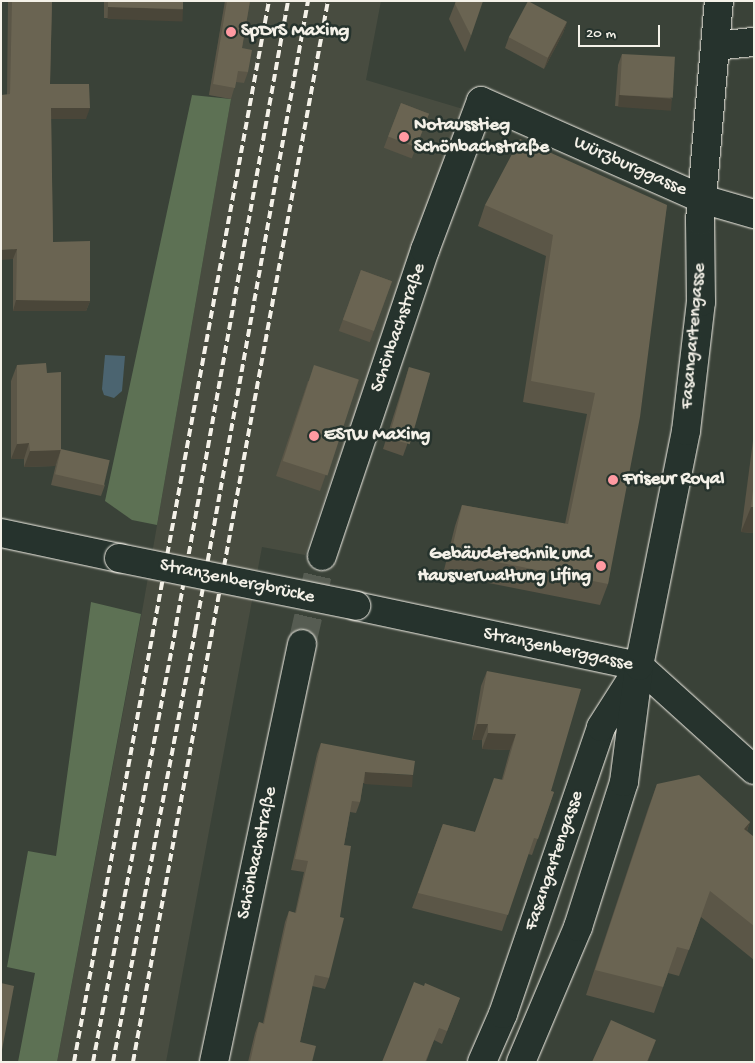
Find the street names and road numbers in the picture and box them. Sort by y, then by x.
street label: Würzburggasse [570,132,690,202]
street label: Schönbachstraße [366,260,432,396]
street label: Fasangartengasse [676,262,712,410]
street label: Stranzenbergbrücke [157,554,317,610]
street label: Stranzenberggasse [481,623,635,677]
street label: Schönbachstraße [233,785,283,921]
street label: Fasangartengasse [520,788,590,934]

